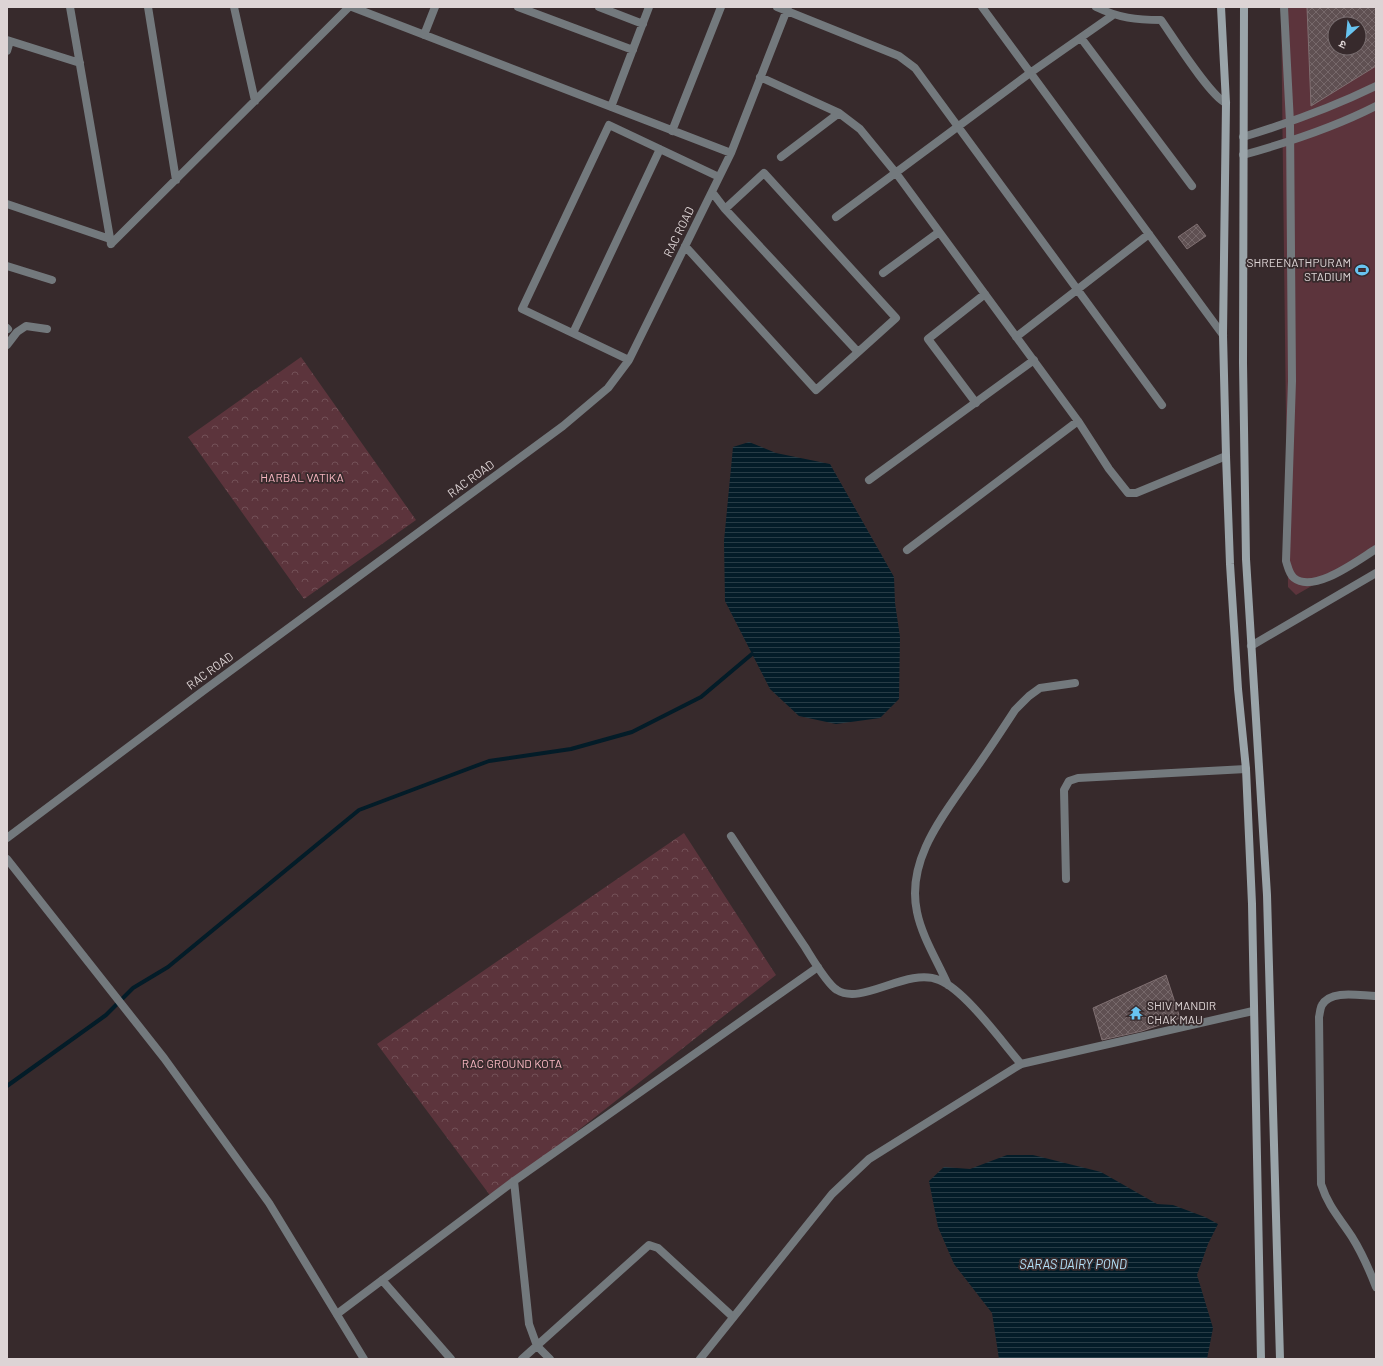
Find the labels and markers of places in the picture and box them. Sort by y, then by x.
place label: SHREENATHPURAM STADIUM [1246,255,1351,283]
sports icon: SHREENATHPURAM STADIUM [1354,262,1370,278]
place label: SHIV MANDIR CHAK MAU [1147,998,1216,1026]
temple icon: SHIV MANDIR CHAK MAU [1128,1005,1144,1021]

